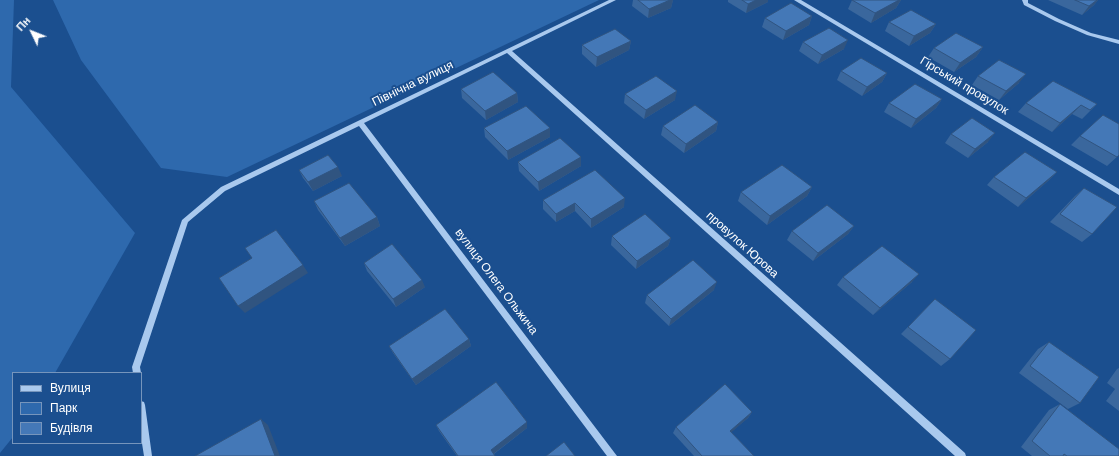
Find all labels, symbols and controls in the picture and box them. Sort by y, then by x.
north arrow [12,12,52,52]
text: Пн [13,14,33,34]
street label: Гірський провулок [917,54,1011,118]
street label: Північна вулиця [370,58,456,110]
street label: провулок Юрова [703,209,781,281]
street label: вулиця Олега Ольжича [451,226,541,338]
legend [12,372,142,444]
text: Вулиця [50,380,91,396]
text: Парк [50,400,77,416]
text: Будівля [50,420,92,436]

